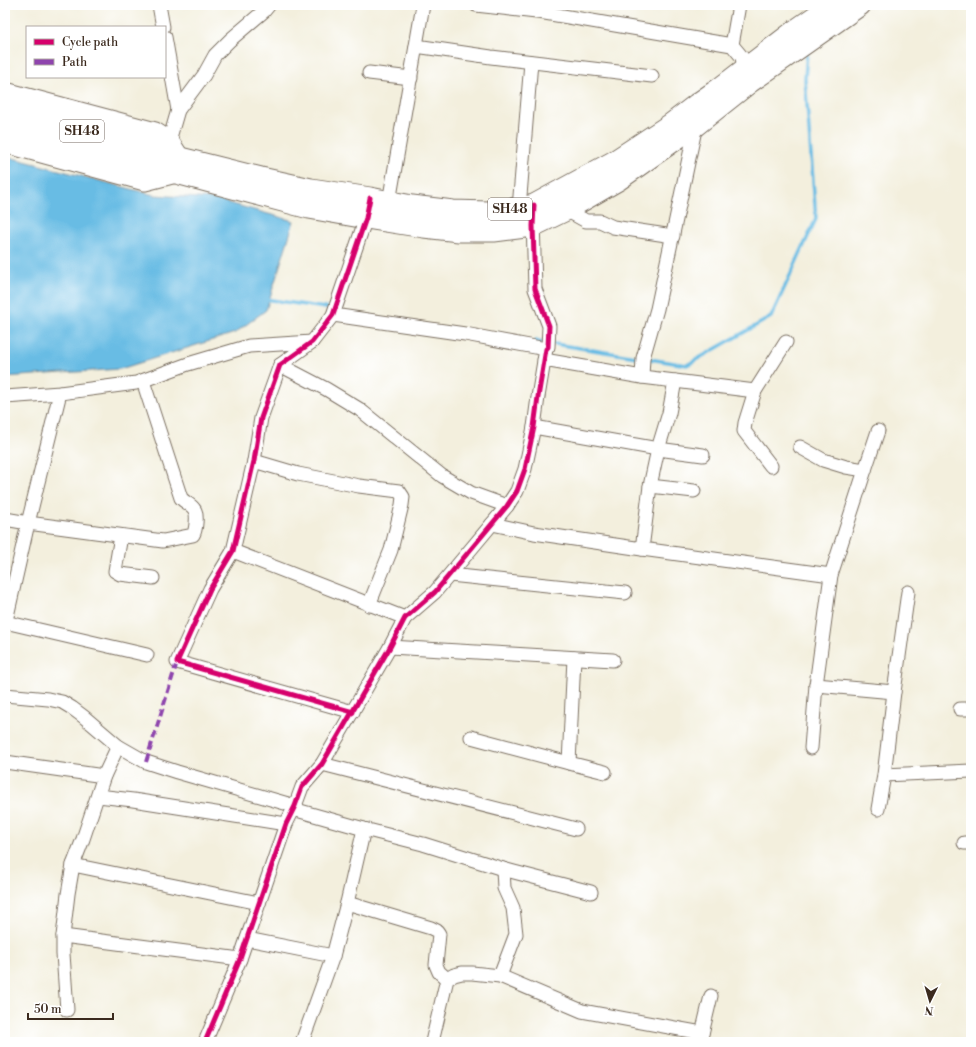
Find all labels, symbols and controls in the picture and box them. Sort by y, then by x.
legend [26,26,166,78]
text: Cycle path [62,35,118,50]
text: Path [62,55,87,70]
road number: SH48 [60,120,104,142]
road number: SH48 [488,198,532,220]
north arrow [910,981,950,1021]
scale bar [28,995,113,1021]
text: 50 m [34,1002,62,1017]
text: N [924,1003,934,1017]

